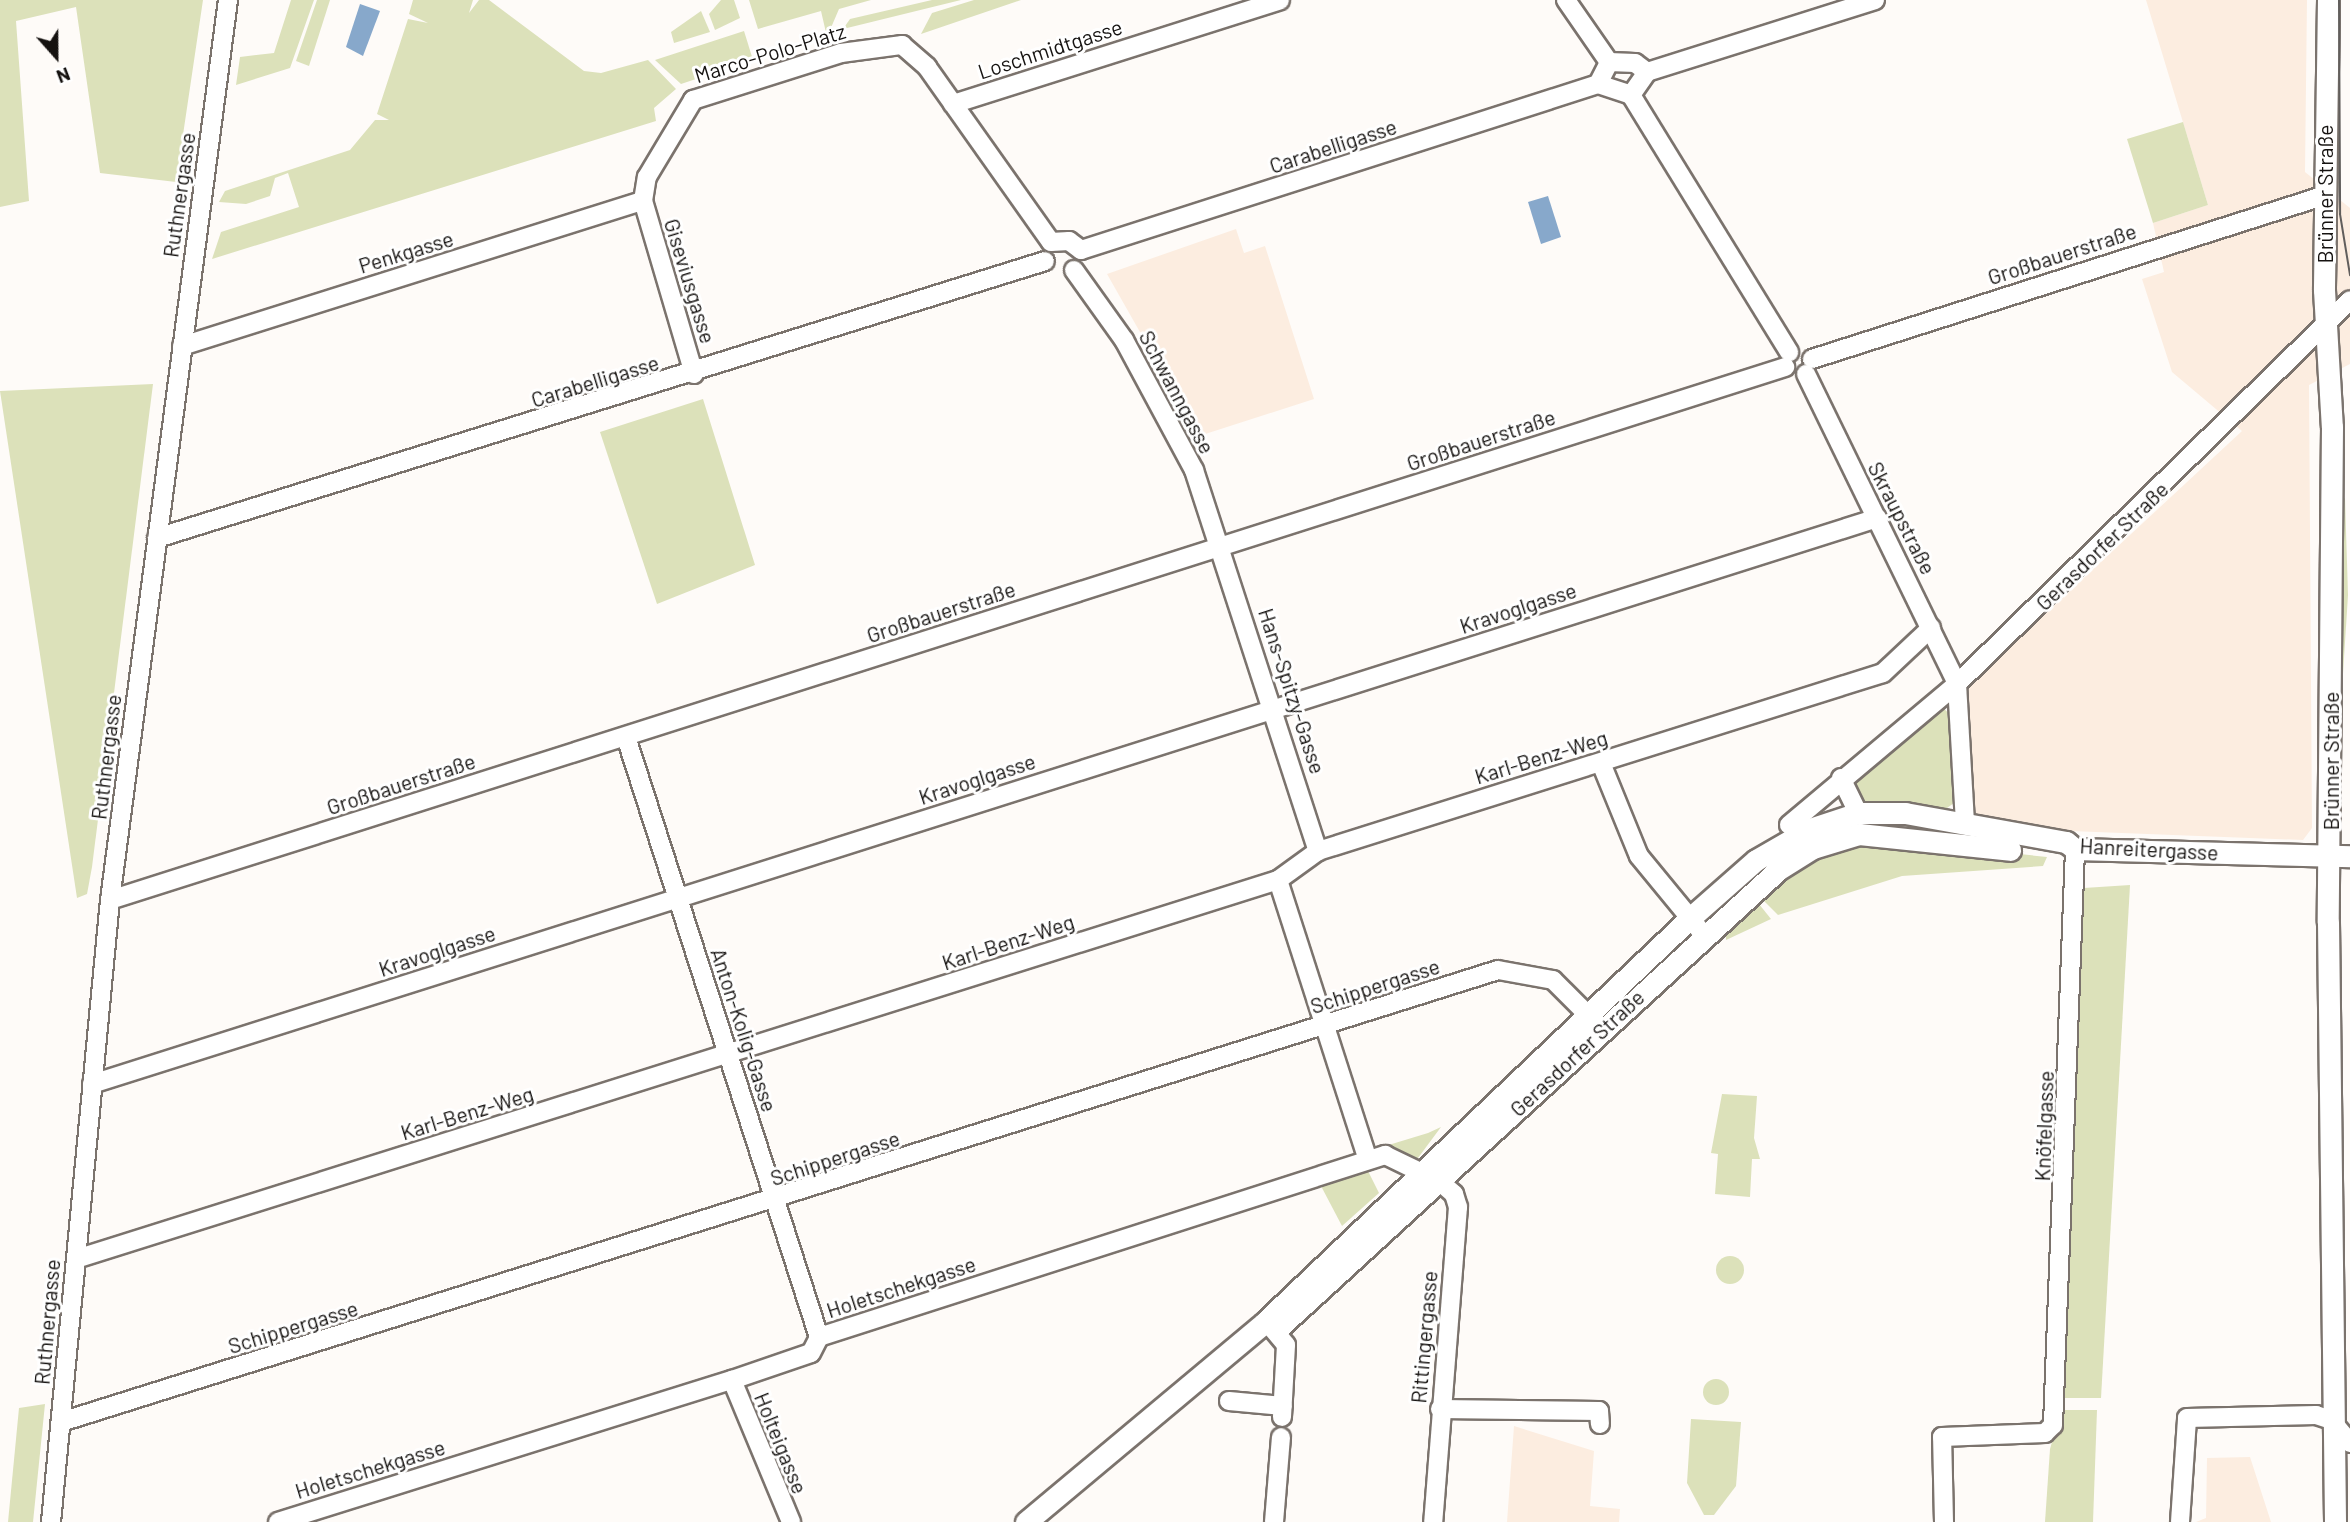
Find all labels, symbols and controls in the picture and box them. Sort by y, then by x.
street label: Loschmidtgasse [975,14,1125,84]
street label: Marco-Polo-Platz [691,18,849,88]
north arrow [21,21,91,91]
text: N [54,63,74,89]
street label: Carabelligasse [1266,114,1400,178]
street label: Brünner Straße [2312,125,2338,263]
street label: Ruthnergasse [158,131,200,259]
street label: Giseviusgasse [659,216,721,346]
street label: Großbauerstraße [1985,218,2139,290]
street label: Penkgasse [356,226,456,278]
street label: Schwanngasse [1134,326,1220,458]
street label: Carabelligasse [528,350,662,412]
street label: Großbauerstraße [1404,404,1558,476]
street label: Skraupstraße [1863,458,1941,578]
street label: Gerasdorfer Straße [2031,477,2173,615]
street label: Großbauerstraße [864,576,1018,648]
street label: Kravoglgasse [1456,577,1580,639]
street label: Hans-Spitzy-Gasse [1253,605,1331,777]
street label: Brünner Straße [2318,692,2344,830]
street label: Ruthnergasse [86,693,126,821]
street label: Karl-Benz-Weg [1472,725,1610,789]
street label: Großbauerstraße [324,748,478,820]
street label: Kravoglgasse [915,748,1039,810]
street label: Hanreitergasse [2079,833,2219,865]
street label: Karl-Benz-Weg [939,909,1077,975]
street label: Kravoglgasse [375,920,499,982]
street label: Anton-Kolig-Gasse [706,945,782,1115]
street label: Schippergasse [1307,953,1443,1019]
street label: Gerasdorfer Straße [1505,984,1649,1122]
street label: Knöfelgasse [2029,1070,2059,1182]
street label: Karl-Benz-Weg [398,1081,536,1145]
street label: Schippergasse [767,1125,903,1191]
street label: Holetschekgasse [823,1251,979,1323]
street label: Ruthnergasse [29,1258,65,1386]
street label: Rittingergasse [1406,1270,1442,1404]
street label: Schippergasse [225,1295,361,1359]
street label: Holteigasse [749,1389,813,1497]
street label: Holetschekgasse [292,1434,448,1504]

